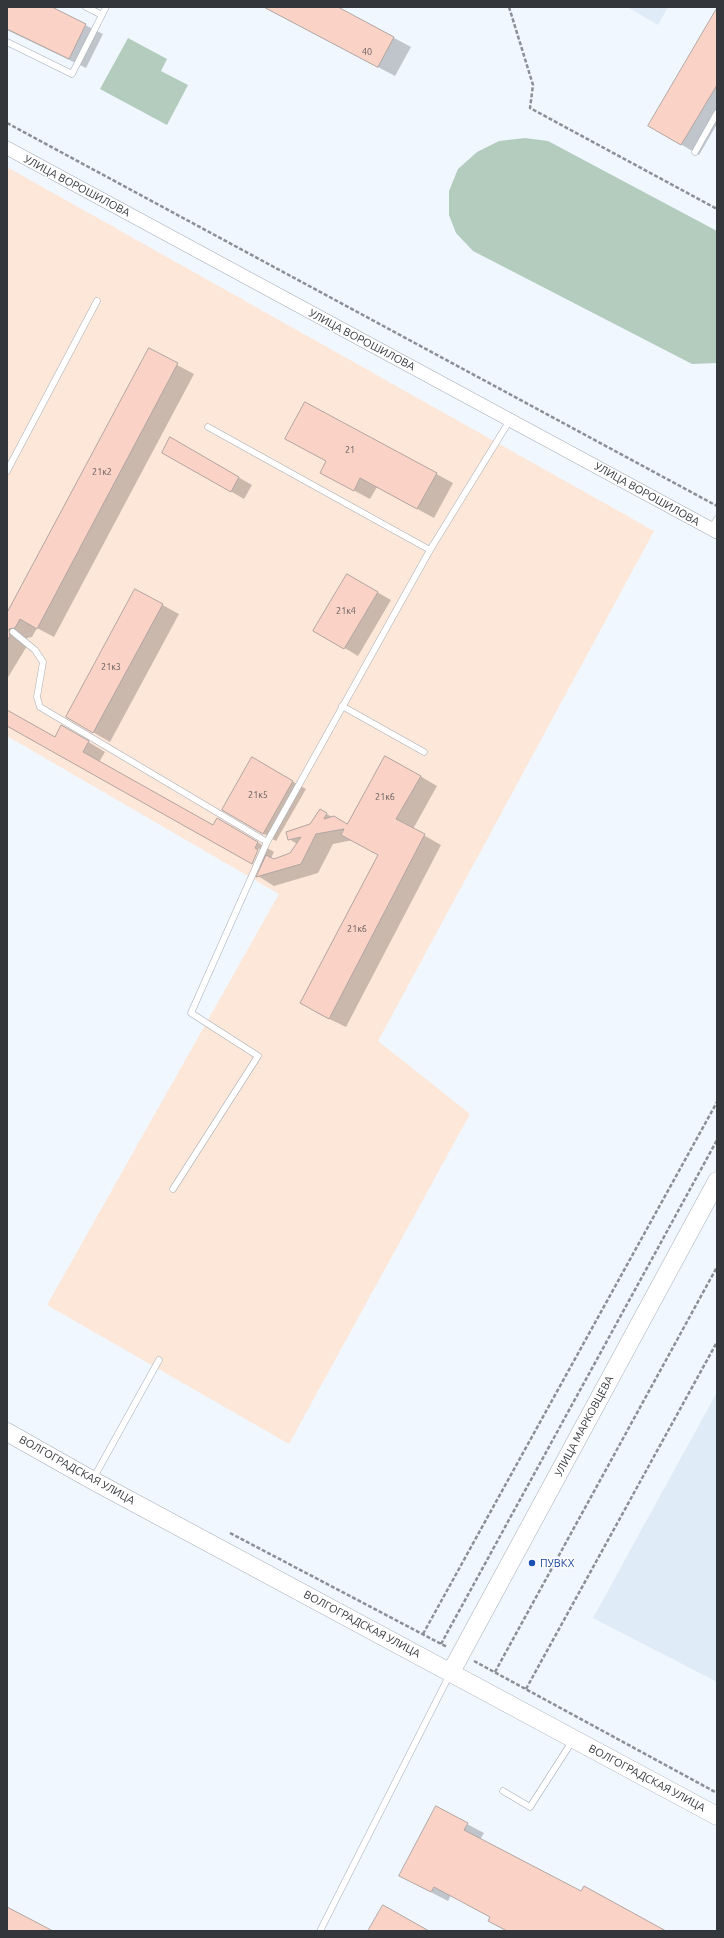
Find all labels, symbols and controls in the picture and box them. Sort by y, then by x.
house number: 40 [362,47,372,57]
street label: УЛИЦА ВОРОШИЛОВА [22,152,132,220]
street label: УЛИЦА ВОРОШИЛОВА [307,306,417,374]
house number: 21 [345,445,355,455]
street label: УЛИЦА ВОРОШИЛОВА [592,460,702,528]
house number: 21к2 [92,467,112,477]
house number: 21к4 [336,606,356,616]
house number: 21к3 [101,662,121,672]
house number: 21к5 [248,790,268,800]
house number: 21к6 [375,792,395,802]
house number: 21к6 [347,924,367,934]
street label: УЛИЦА МАРКОВЦЕВА [552,1373,616,1479]
street label: ВОЛГОГРАДСКАЯ УЛИЦА [17,1433,137,1507]
place label: ПУВКХ [540,1556,575,1570]
marker: ПУВКХ [527,1558,537,1568]
street label: ВОЛГОГРАДСКАЯ УЛИЦА [301,1588,423,1660]
street label: ВОЛГОГРАДСКАЯ УЛИЦА [586,1742,708,1814]

